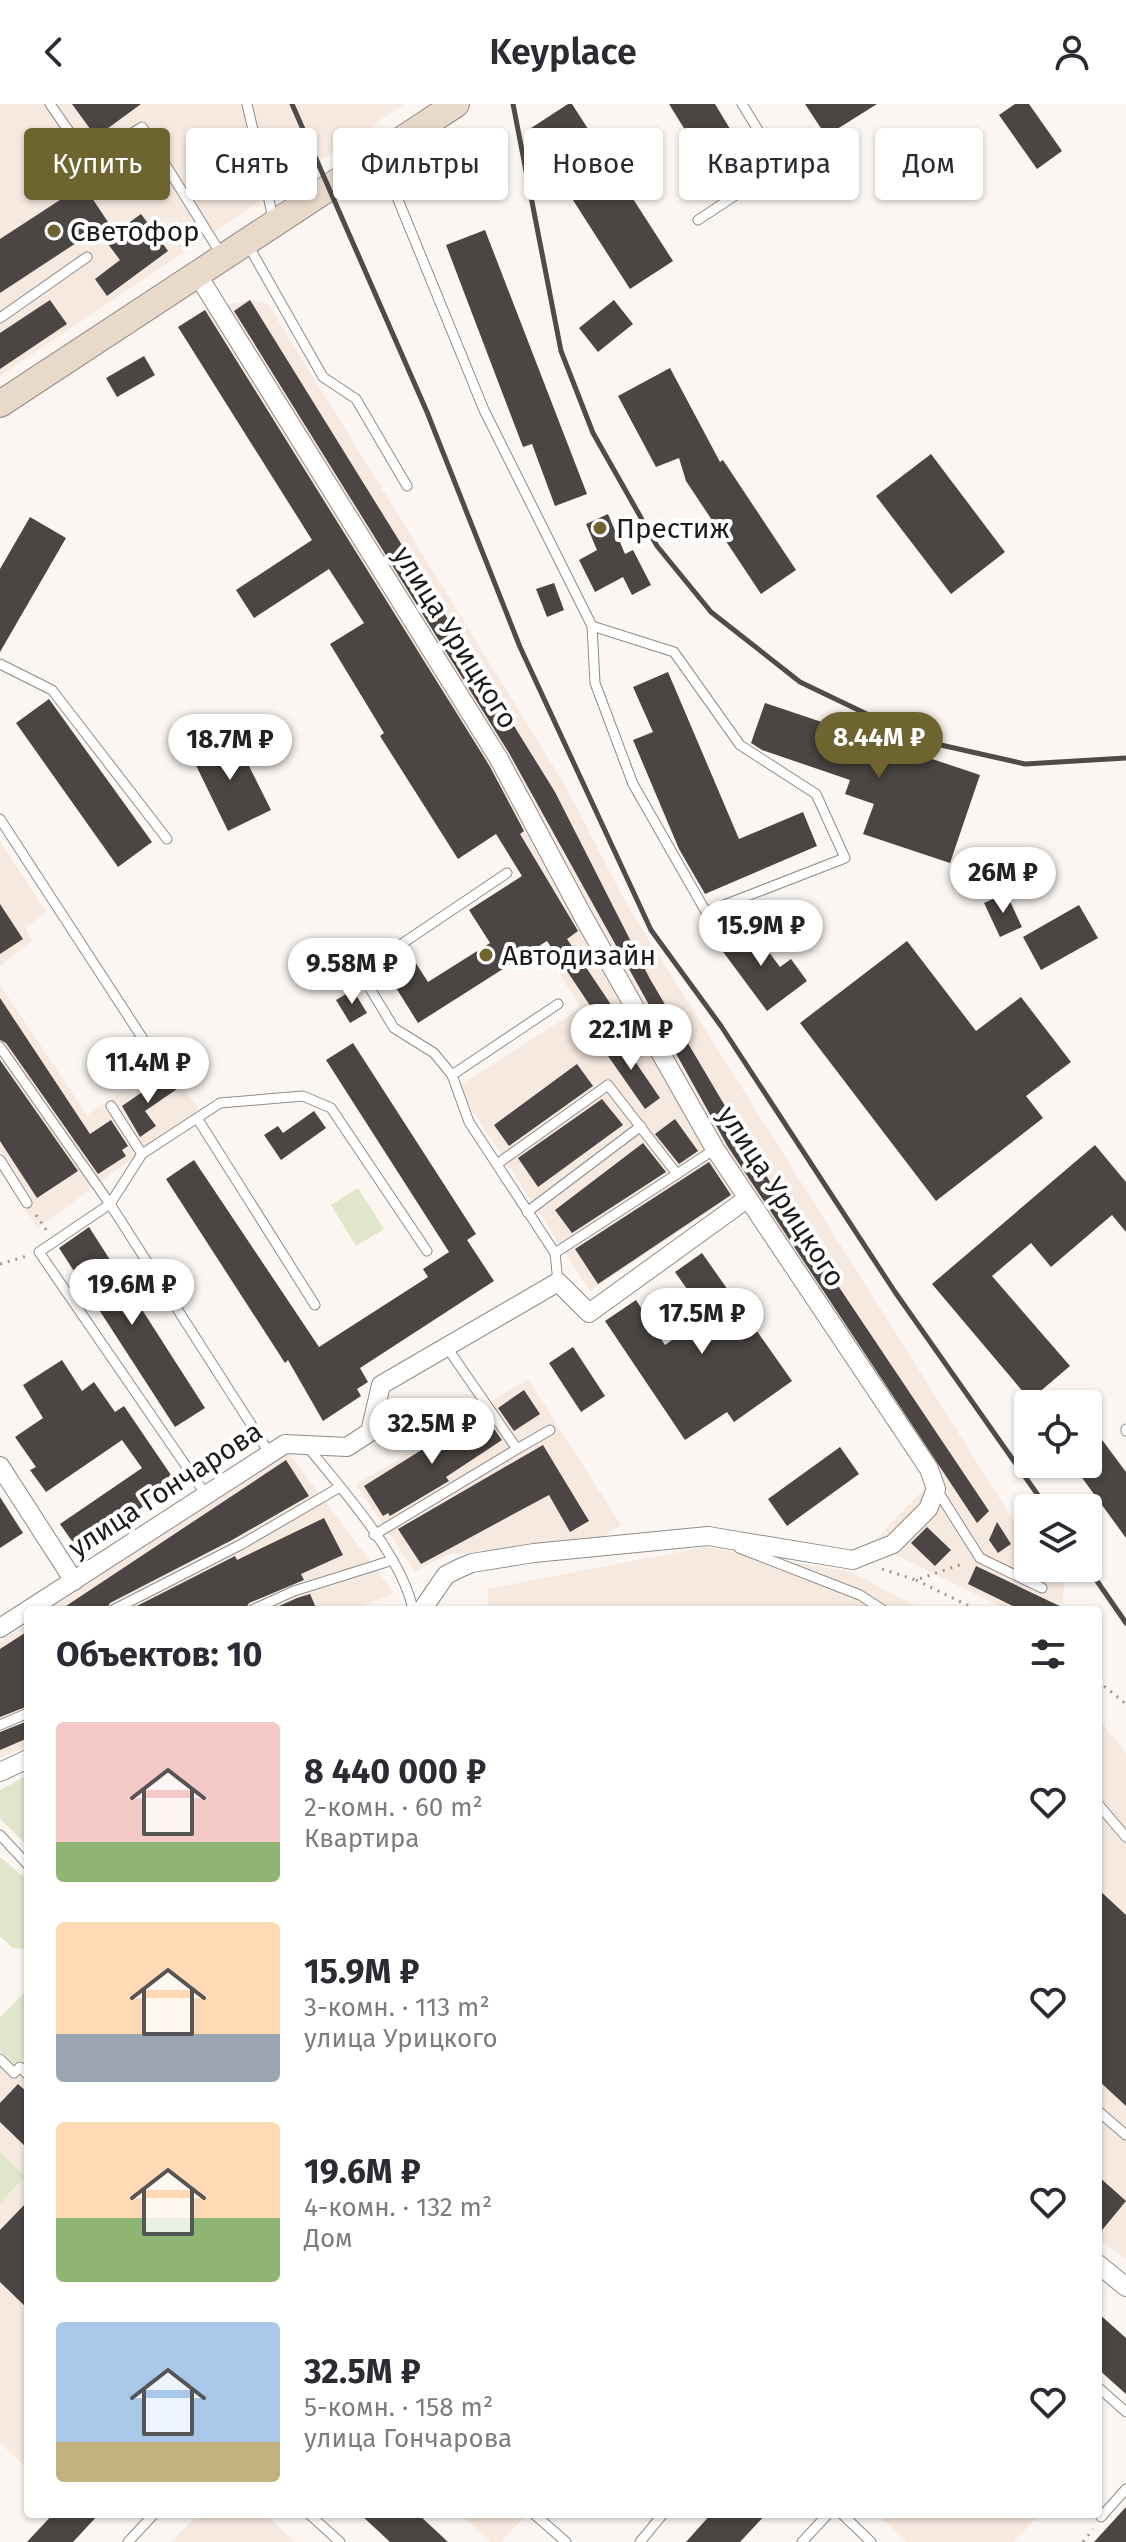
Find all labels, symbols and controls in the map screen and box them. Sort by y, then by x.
icon: back [32,30,76,74]
text: Keyplace [489,30,637,74]
icon: person [1050,30,1094,74]
chip: Купить [24,128,170,200]
chip: Снять [186,128,317,200]
chip: Фильтры [333,128,508,200]
chip: Новое [524,128,663,200]
chip: Квартира [679,128,859,200]
chip: Дом [875,128,983,200]
place label: Светофор [70,215,200,248]
marker: Светофор [45,222,63,240]
place label: Престиж [616,512,730,545]
marker: Престиж [591,519,609,537]
street label: улица Урицкого [386,540,525,734]
pin: 8.44M ₽ [805,712,953,780]
pin: 18.7M ₽ [156,714,304,782]
text: 8.44M ₽ [833,722,925,753]
text: 18.7M ₽ [186,724,274,755]
pin: 26M ₽ [947,847,1059,915]
text: 26M ₽ [968,857,1038,888]
pin: 15.9M ₽ [687,900,835,968]
text: 15.9M ₽ [717,910,805,941]
pin: 9.58M ₽ [278,938,426,1006]
place label: Автодизайн [502,939,656,972]
marker: Автодизайн [477,946,495,964]
text: 9.58M ₽ [306,948,398,979]
pin: 22.1M ₽ [557,1004,705,1072]
text: 22.1M ₽ [589,1014,673,1045]
pin: 11.4M ₽ [74,1037,222,1105]
text: 11.4M ₽ [105,1047,191,1078]
street label: улица Урицкого [711,1100,852,1293]
pin: 19.6M ₽ [58,1259,206,1327]
text: 19.6M ₽ [87,1269,177,1300]
pin: 17.5M ₽ [628,1288,776,1356]
text: 17.5M ₽ [659,1298,745,1329]
map controls [1014,1390,1102,1582]
button: locate [1014,1390,1102,1478]
pin: 32.5M ₽ [358,1398,506,1466]
text: 32.5M ₽ [387,1408,477,1439]
street label: улица Гончарова [62,1415,268,1564]
button: layers [1014,1494,1102,1582]
icon: filters [1026,1632,1070,1676]
text: Объектов: 10 [56,1634,262,1675]
text: 8 440 000 ₽ [304,1751,486,1792]
icon: home [120,1754,216,1850]
icon: heart [1026,1780,1070,1824]
text: 2-комн. · 60 m² [304,1792,483,1823]
text: Квартира [304,1823,419,1854]
text: 15.9M ₽ [304,1951,419,1992]
icon: home [120,1954,216,2050]
icon: heart [1026,1980,1070,2024]
text: 3-комн. · 113 m² [304,1992,490,2023]
text: улица Урицкого [304,2023,498,2054]
text: 19.6M ₽ [304,2151,421,2192]
icon: home [120,2154,216,2250]
icon: heart [1026,2180,1070,2224]
text: 4-комн. · 132 m² [304,2192,492,2223]
text: Дом [304,2223,353,2254]
text: 32.5M ₽ [304,2351,421,2392]
icon: home [120,2354,216,2450]
icon: heart [1026,2380,1070,2424]
text: 5-комн. · 158 m² [304,2392,493,2423]
text: улица Гончарова [304,2423,512,2454]

